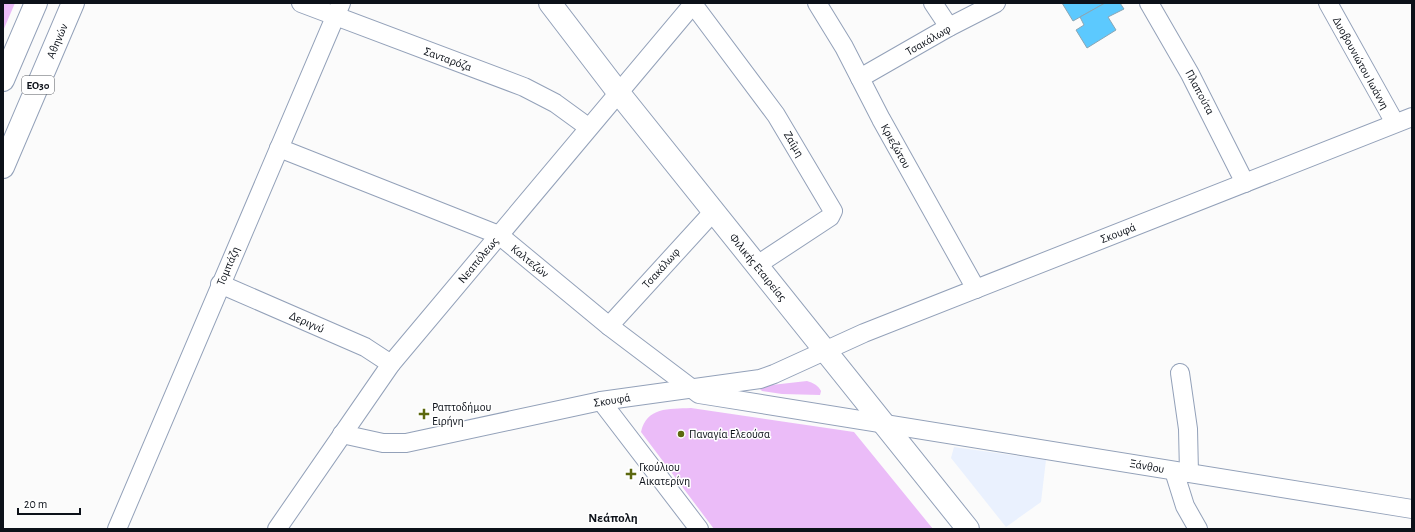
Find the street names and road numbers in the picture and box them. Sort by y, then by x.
street label: Δυοβουνιώτου Ιωάννη [1331,15,1391,111]
street label: Αθηνών [44,22,70,60]
street label: Τσακάλωφ [903,22,953,58]
street label: Σανταρόζα [422,45,474,74]
street label: Πλαπούτα [1183,68,1217,116]
road number: ΕΟ30 [22,76,54,94]
street label: Κριεζώτου [878,122,913,171]
street label: Ζαΐμη [782,129,806,159]
street label: Σκουφά [1099,221,1137,245]
street label: Φιλικής Εταιρείας [726,231,789,304]
street label: Νεαπόλεως [455,234,502,286]
street label: Καλτεζών [508,242,551,281]
street label: Τομπάζη [214,245,243,288]
street label: Τσακάλωφ [640,245,682,290]
street label: Δεριγνύ [288,309,326,335]
street label: Σκουφά [593,391,631,409]
street label: Ξάνθου [1129,457,1166,475]

